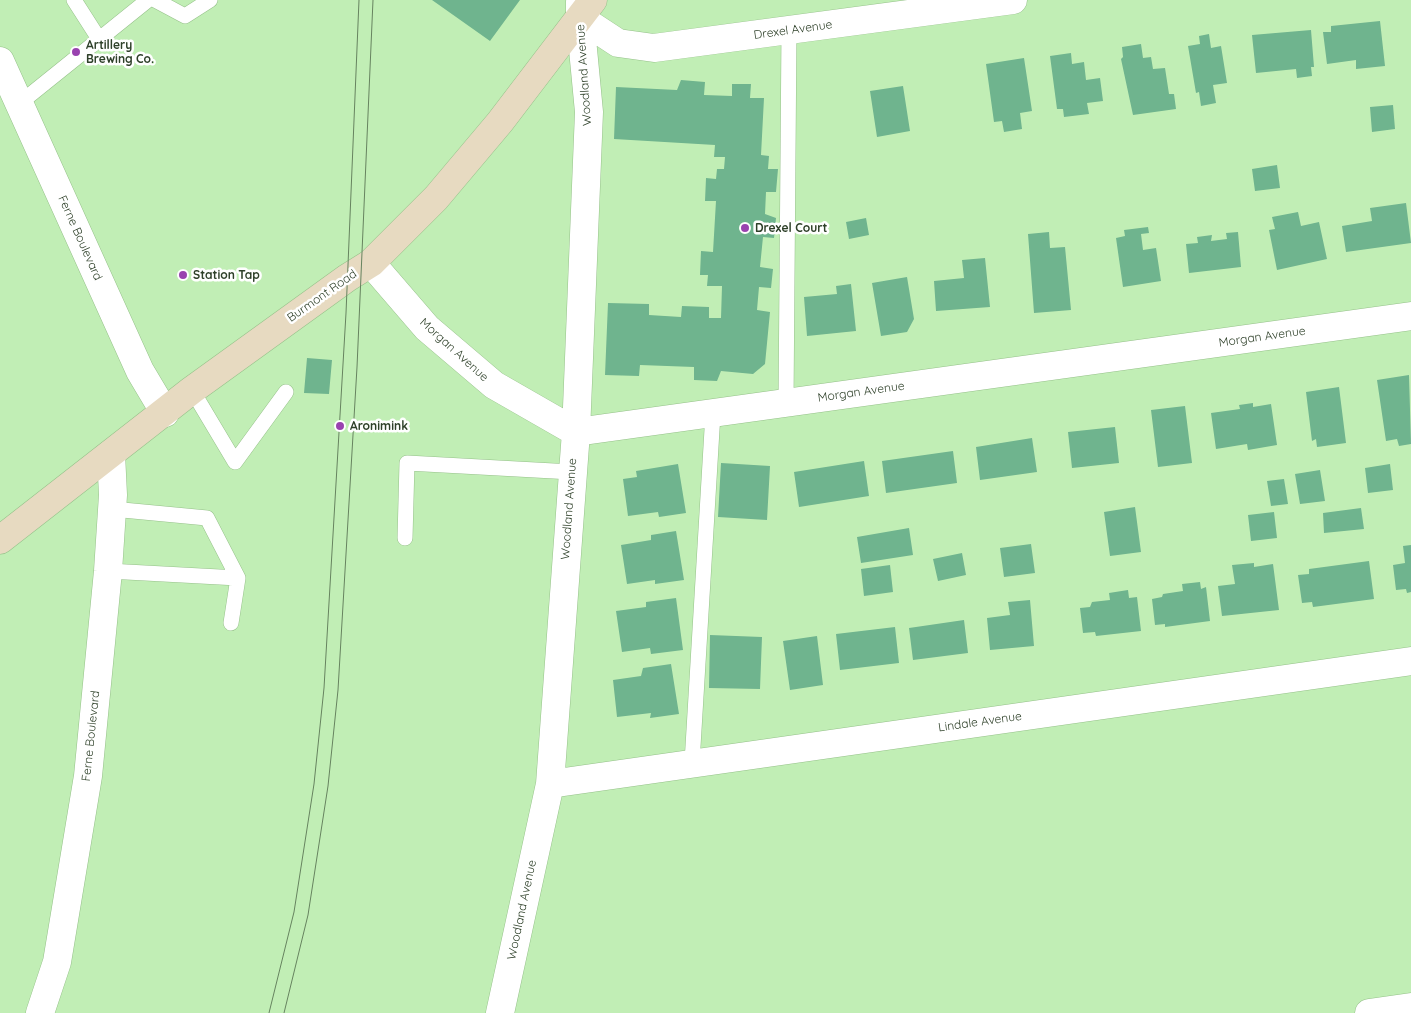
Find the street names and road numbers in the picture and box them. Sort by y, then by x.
street label: Drexel Avenue [753,17,833,43]
street label: Woodland Avenue [573,24,595,126]
street label: Ferne Boulevard [55,193,105,283]
street label: Burmont Road [284,267,360,325]
street label: Morgan Avenue [417,315,491,385]
street label: Morgan Avenue [1218,324,1306,350]
street label: Morgan Avenue [817,379,905,405]
street label: Woodland Avenue [558,458,580,560]
street label: Ferne Boulevard [79,690,103,782]
street label: Lindale Avenue [937,709,1023,735]
street label: Woodland Avenue [504,859,540,961]

